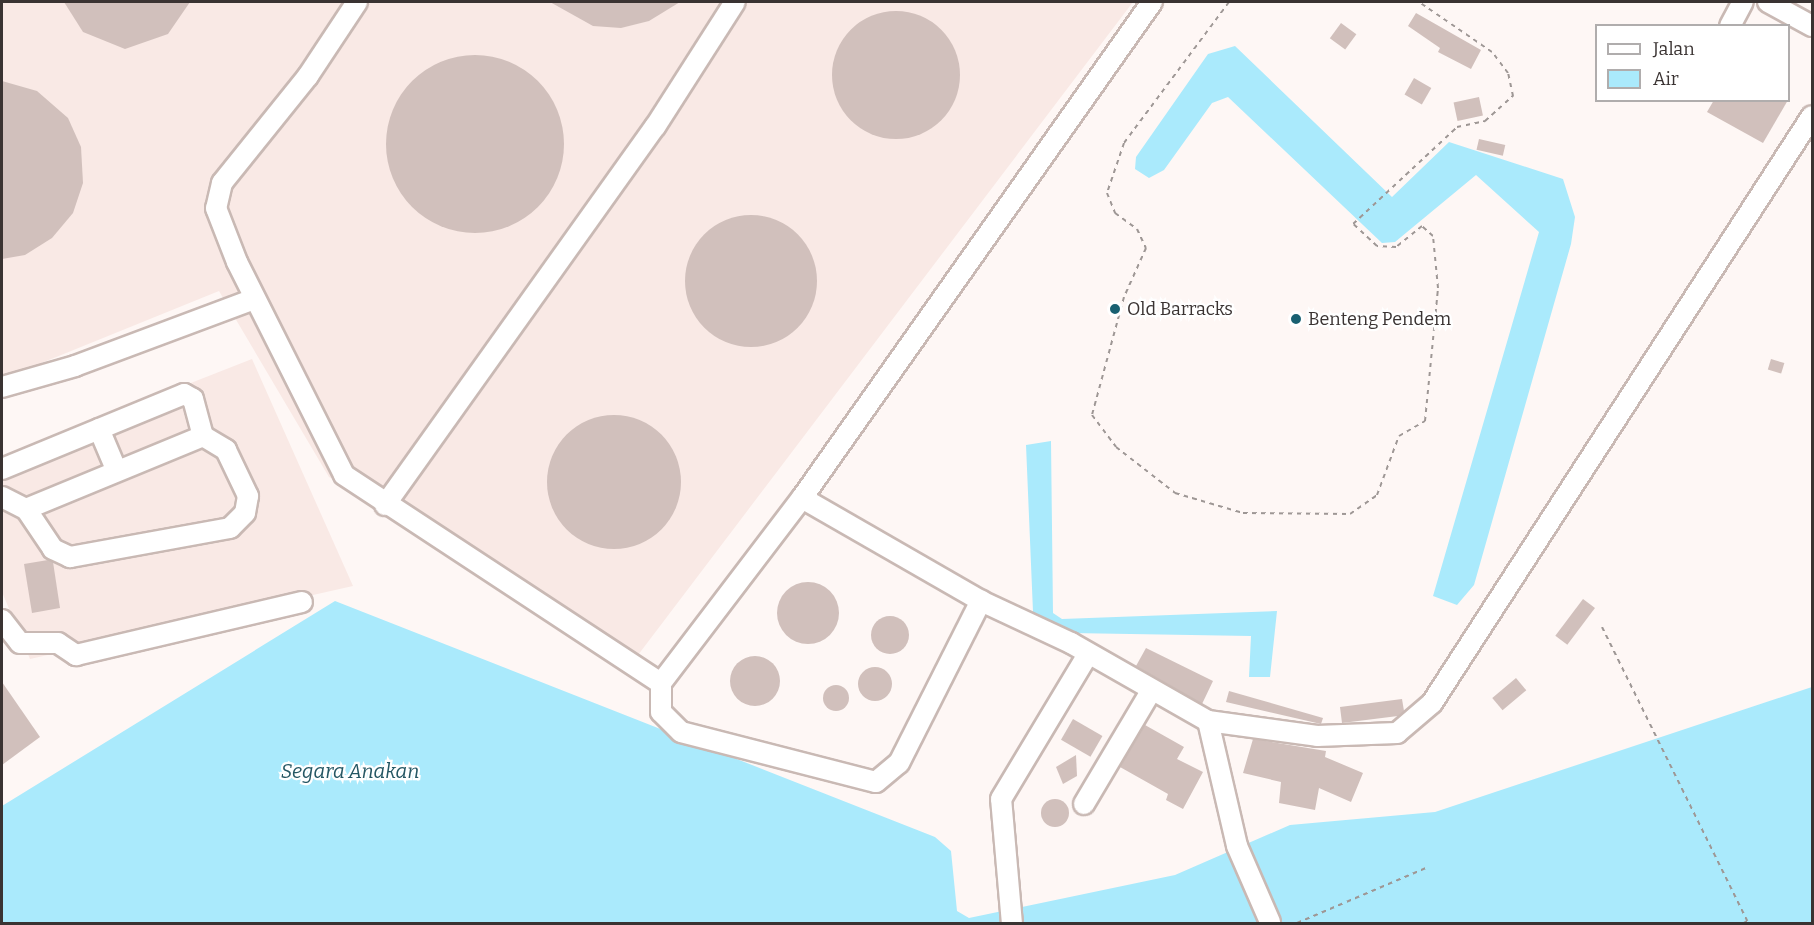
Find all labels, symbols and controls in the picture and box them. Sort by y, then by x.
legend [1595,24,1790,102]
text: Jalan [1653,38,1695,60]
text: Air [1653,68,1679,90]
place label: Old Barracks [1127,298,1233,320]
marker: Old Barracks [1108,302,1122,316]
place label: Benteng Pendem [1308,308,1451,330]
marker: Benteng Pendem [1289,312,1303,326]
water label: Segara Anakan [281,759,419,783]

